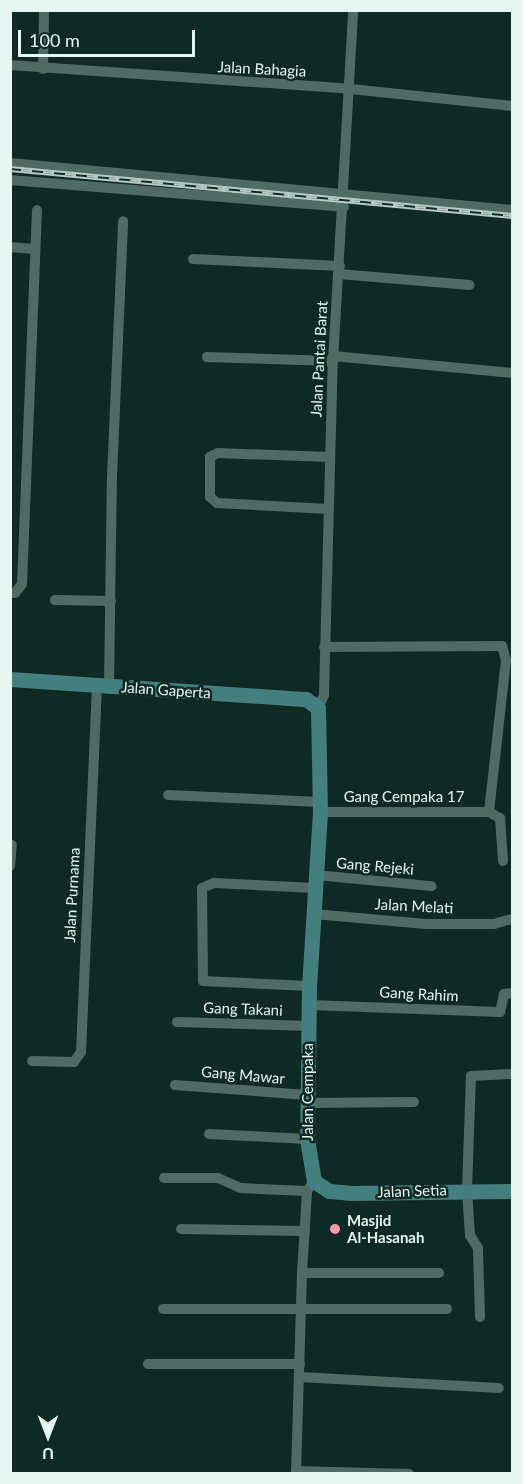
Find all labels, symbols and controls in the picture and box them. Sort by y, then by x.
scale bar [21,18,198,56]
text: 100 m [29,29,80,51]
street label: Jalan Bahagia [217,58,307,80]
street label: Jalan Pantai Barat [307,300,331,418]
street label: Jalan Gaperta [121,678,211,702]
street label: Gang Cempaka 17 [344,788,464,806]
street label: Jalan Purnama [61,847,83,943]
street label: Gang Rejeki [335,854,415,878]
street label: Jalan Melati [374,895,454,917]
street label: Gang Rahim [379,983,459,1005]
street label: Gang Takani [203,999,283,1019]
street label: Jalan Cempaka [299,1043,317,1141]
street label: Gang Mawar [200,1062,286,1088]
street label: Jalan Setia [377,1181,447,1201]
place label: Masjid Al-Hasanah [347,1211,424,1246]
marker: Masjid Al-Hasanah [328,1222,342,1236]
north arrow [18,1406,78,1466]
text: U [42,1445,54,1464]

